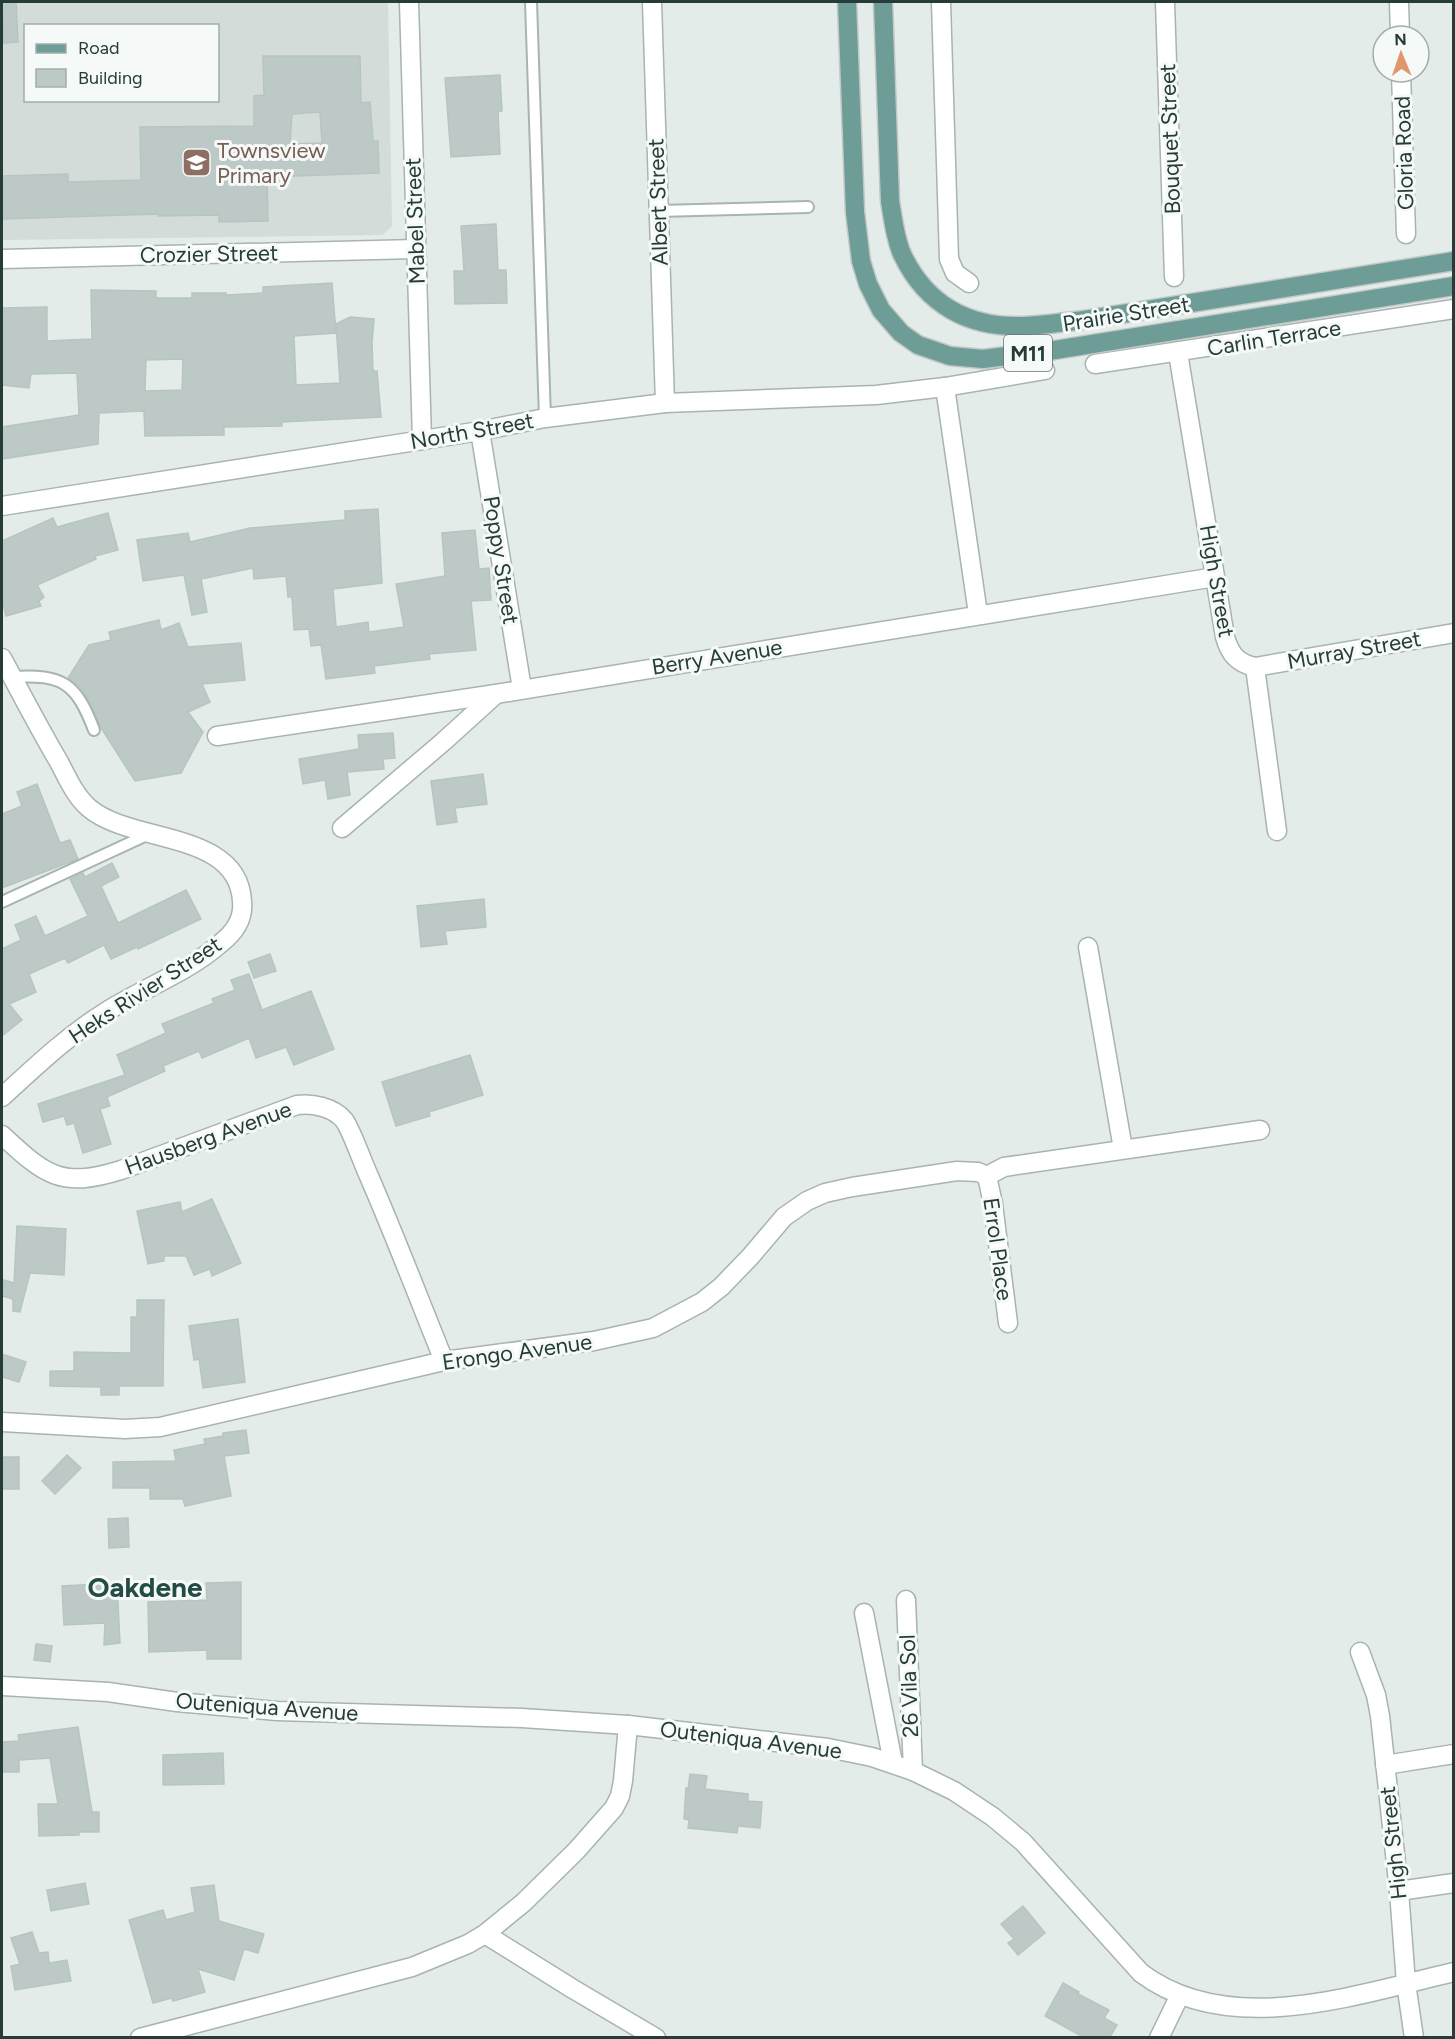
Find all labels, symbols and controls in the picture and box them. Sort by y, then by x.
legend [24,24,219,102]
north arrow [1371,24,1431,84]
text: N [1394,30,1407,49]
text: Road [78,37,119,59]
street label: Bouquet Street [1154,63,1186,215]
text: Building [78,67,143,89]
street label: Gloria Road [1389,95,1419,211]
place label: Townsview Primary [217,137,326,189]
street label: Albert Street [642,138,674,266]
school or university icon: Townsview Primary [180,147,212,179]
street label: Mabel Street [399,157,431,285]
street label: Crozier Street [140,239,278,269]
street label: Prairie Street [1061,291,1191,337]
street label: Carlin Terrace [1205,314,1343,362]
road number: M11 [1004,335,1052,371]
street label: North Street [408,407,536,455]
street label: Poppy Street [478,494,524,626]
street label: High Street [1194,523,1240,639]
street label: Murray Street [1285,625,1423,675]
street label: Berry Avenue [650,633,784,681]
street label: Heks Rivier Street [64,931,226,1049]
street label: Hausberg Avenue [121,1095,295,1181]
street label: Errol Place [977,1196,1019,1302]
street label: Erongo Avenue [440,1328,594,1376]
district label: Oakdene [88,1570,202,1604]
street label: 26 Vila Sol [894,1634,924,1738]
street label: Outeniqua Avenue [175,1687,359,1727]
street label: Outeniqua Avenue [659,1715,843,1765]
street label: High Street [1374,1785,1412,1901]

